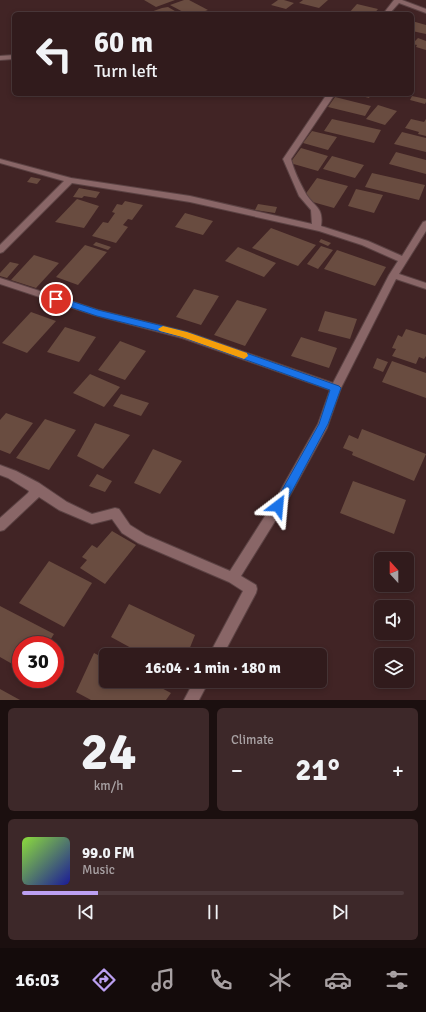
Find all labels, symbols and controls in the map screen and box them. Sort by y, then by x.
text: 60 m [94,26,153,60]
icon: left [28,28,80,80]
text: Turn left [94,60,157,82]
pin [39,282,73,316]
icon: arrive [45,288,67,310]
position arrow [257,485,299,527]
north arrow [374,552,414,592]
map controls [374,552,414,688]
button: sound [374,600,414,640]
speed limit sign: 30 [12,636,64,688]
button: layers [374,648,414,688]
text: 16:04 · 1 min · 180 m [145,659,281,677]
text: 24 [80,720,137,784]
text: Climate [231,732,274,748]
text: 21° [295,752,340,789]
text: − [231,757,243,784]
text: + [392,757,404,784]
text: km/h [94,778,123,794]
text: 99.0 FM [82,844,134,862]
text: Music [82,862,115,878]
icon: previous [75,901,97,923]
icon: pause [202,901,224,923]
icon: next [329,901,351,923]
icon: directions [90,966,118,994]
icon: music [149,966,177,994]
icon: phone [207,966,235,994]
icon: climate [266,966,294,994]
icon: car [324,966,352,994]
icon: filters [383,966,411,994]
text: 16:03 [15,969,59,991]

